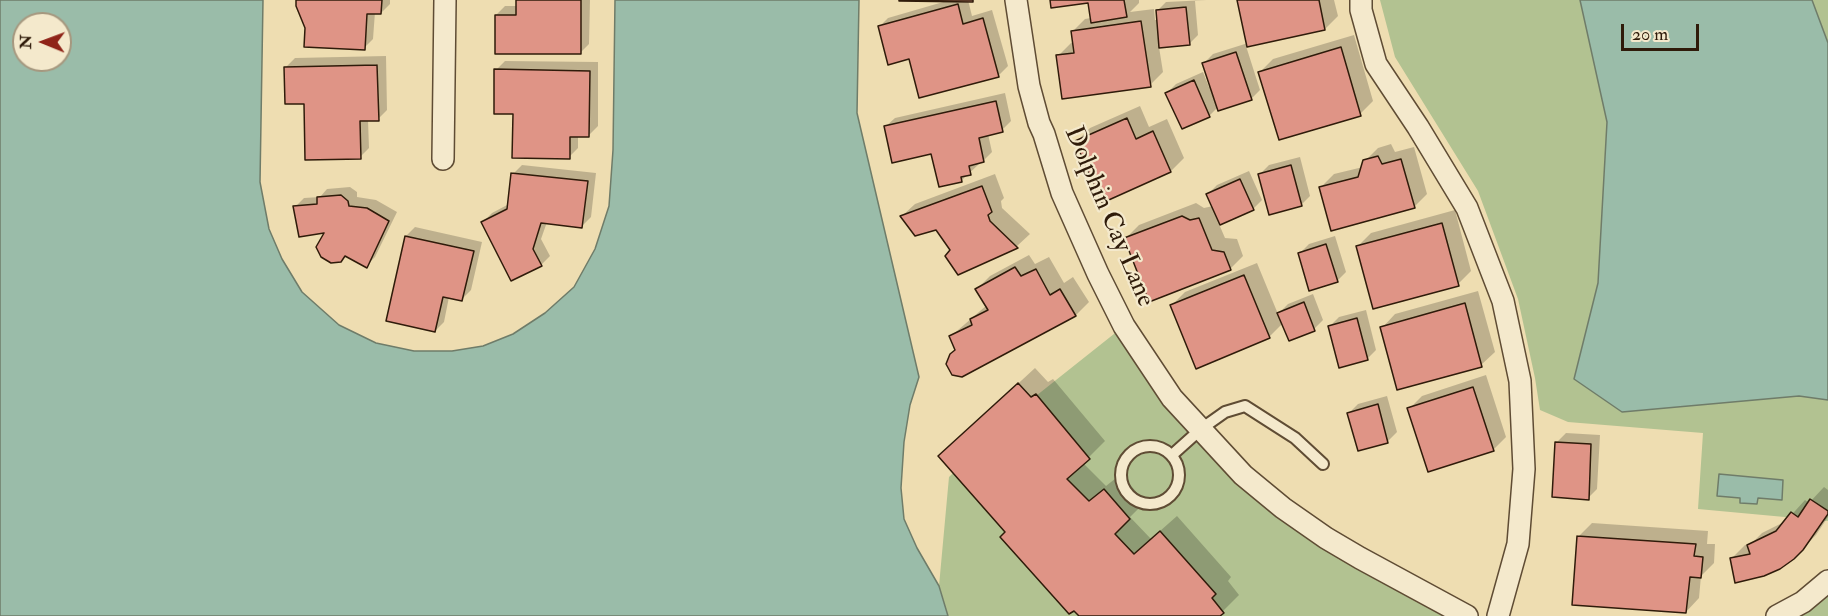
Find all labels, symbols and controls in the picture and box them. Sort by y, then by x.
north arrow [12,12,72,72]
scale bar [1624,12,1702,50]
text: 20 m [1632,23,1668,46]
text: N [16,34,36,49]
street label: Dolphin Cay Lane [1056,122,1160,312]

